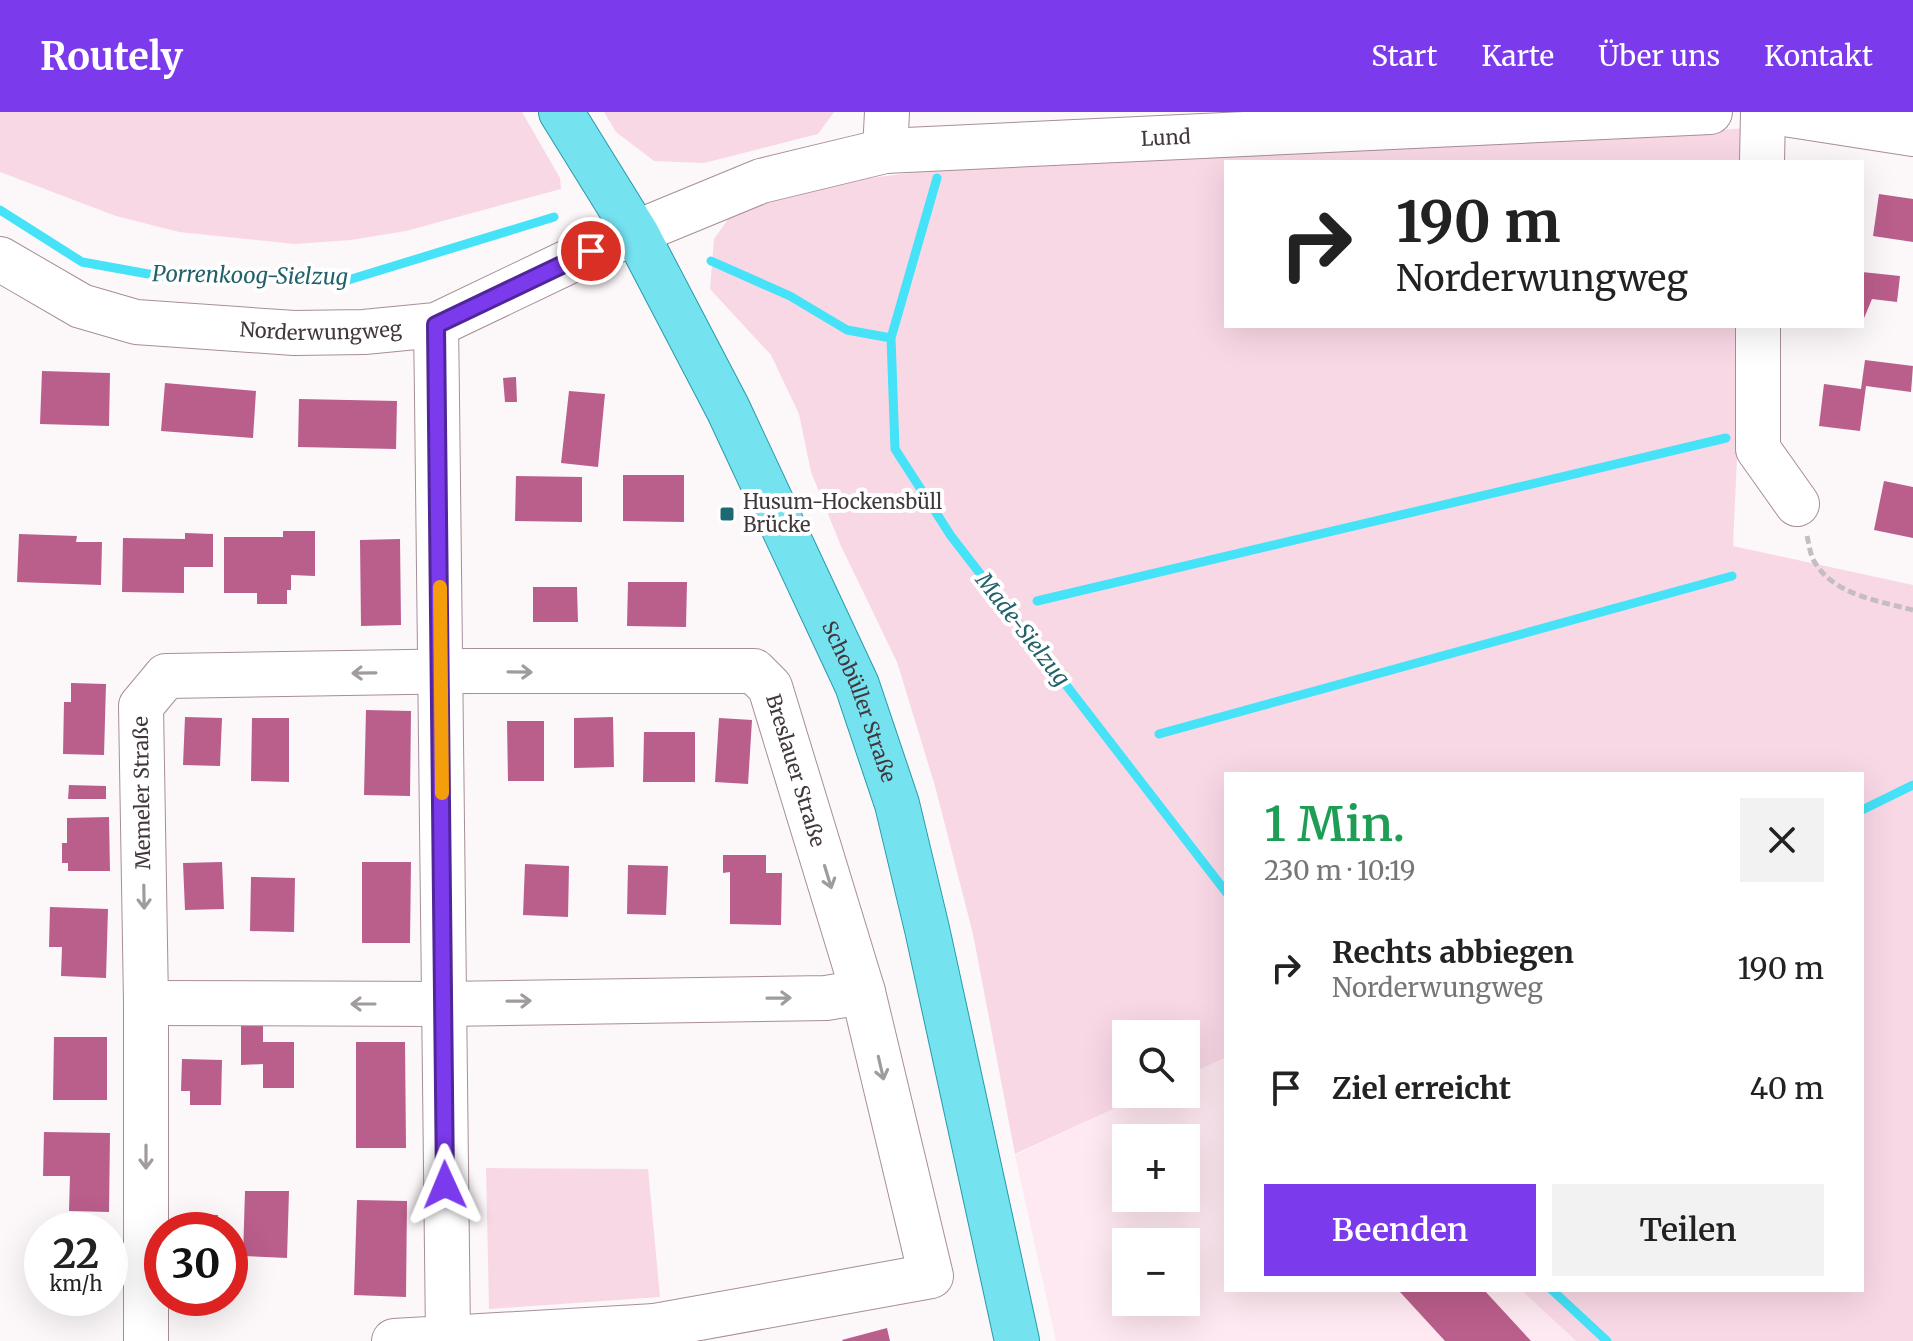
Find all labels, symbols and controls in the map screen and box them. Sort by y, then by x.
text: Routely [40,33,183,80]
text: Start [1371,38,1437,74]
text: Karte [1481,38,1554,74]
text: Über uns [1598,38,1720,74]
text: Kontakt [1764,38,1873,74]
street label: Lund [1140,124,1191,151]
text: 190 m [1396,187,1561,257]
icon: right [1264,192,1368,296]
pin [557,217,625,285]
icon: arrive [569,229,613,273]
text: Norderwungweg [1396,256,1688,301]
water label: Porrenkoog-Sielzug [152,259,348,291]
street label: Norderwungweg [239,315,403,345]
place label: Husum-Hockensbüll Brücke [743,489,942,537]
marker: Husum-Hockensbüll Brücke [718,505,736,523]
water label: Made-Sielzug [969,566,1076,691]
street label: Schobüller Straße [817,617,902,785]
one-way arrow [506,664,533,679]
one-way arrow [351,665,378,681]
street label: Breslauer Straße [761,691,831,850]
street label: Memeler Straße [128,716,155,870]
text: 1 Min. [1264,794,1405,854]
button: close [1740,798,1824,882]
text: 230 m · 10:19 [1264,854,1416,887]
one-way arrow [821,864,836,890]
one-way arrow [136,883,152,910]
text: Rechts abbiegen [1332,933,1574,971]
icon: right [1264,946,1308,990]
text: 190 m [1737,949,1824,987]
text: Norderwungweg [1332,971,1543,1004]
one-way arrow [765,990,792,1006]
one-way arrow [505,994,532,1009]
one-way arrow [350,996,377,1012]
map controls [1112,1020,1200,1316]
button: search [1112,1020,1200,1108]
one-way arrow [874,1054,889,1080]
icon: arrive [1264,1066,1308,1110]
text: Ziel erreicht [1332,1069,1511,1107]
text: 40 m [1750,1069,1824,1107]
button: + [1112,1124,1200,1212]
one-way arrow [138,1143,154,1170]
position arrow [403,1143,487,1227]
button: Beenden [1264,1184,1536,1276]
button: Teilen [1552,1184,1824,1276]
speed limit sign: 30 [144,1212,248,1316]
button: − [1112,1228,1200,1316]
text: 22 [53,1229,99,1279]
text: km/h [50,1271,102,1296]

